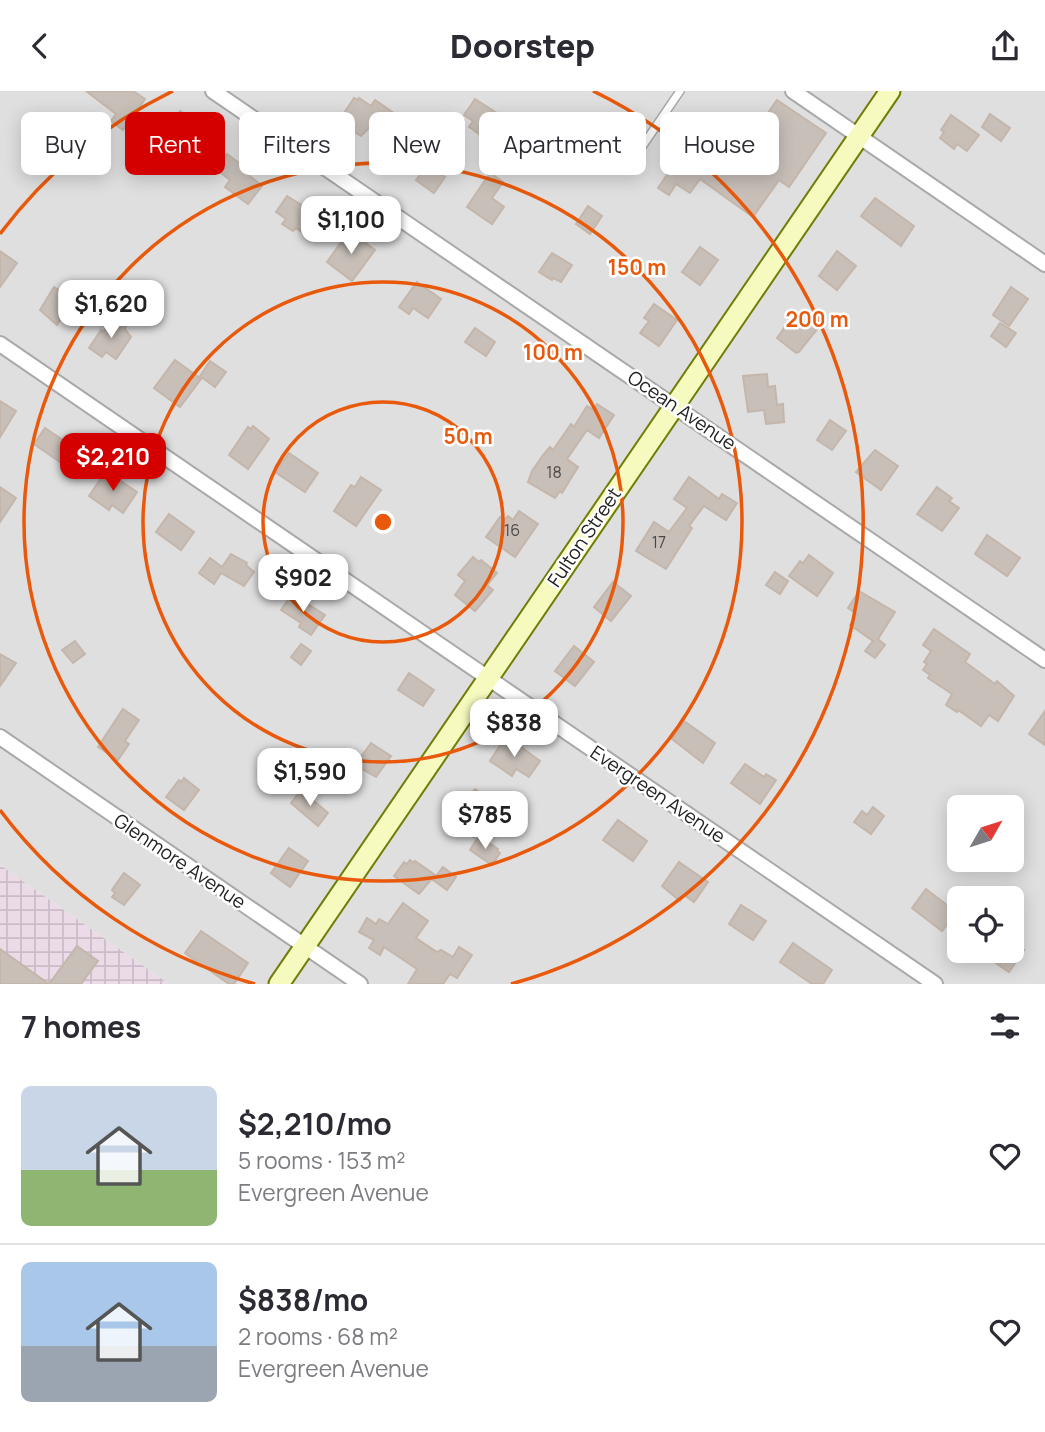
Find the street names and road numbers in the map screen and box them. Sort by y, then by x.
street label: Ocean Avenue [623,364,741,456]
street label: Fulton Street [541,482,627,592]
street label: Evergreen Avenue [585,739,731,849]
street label: Glenmore Avenue [109,807,251,915]

